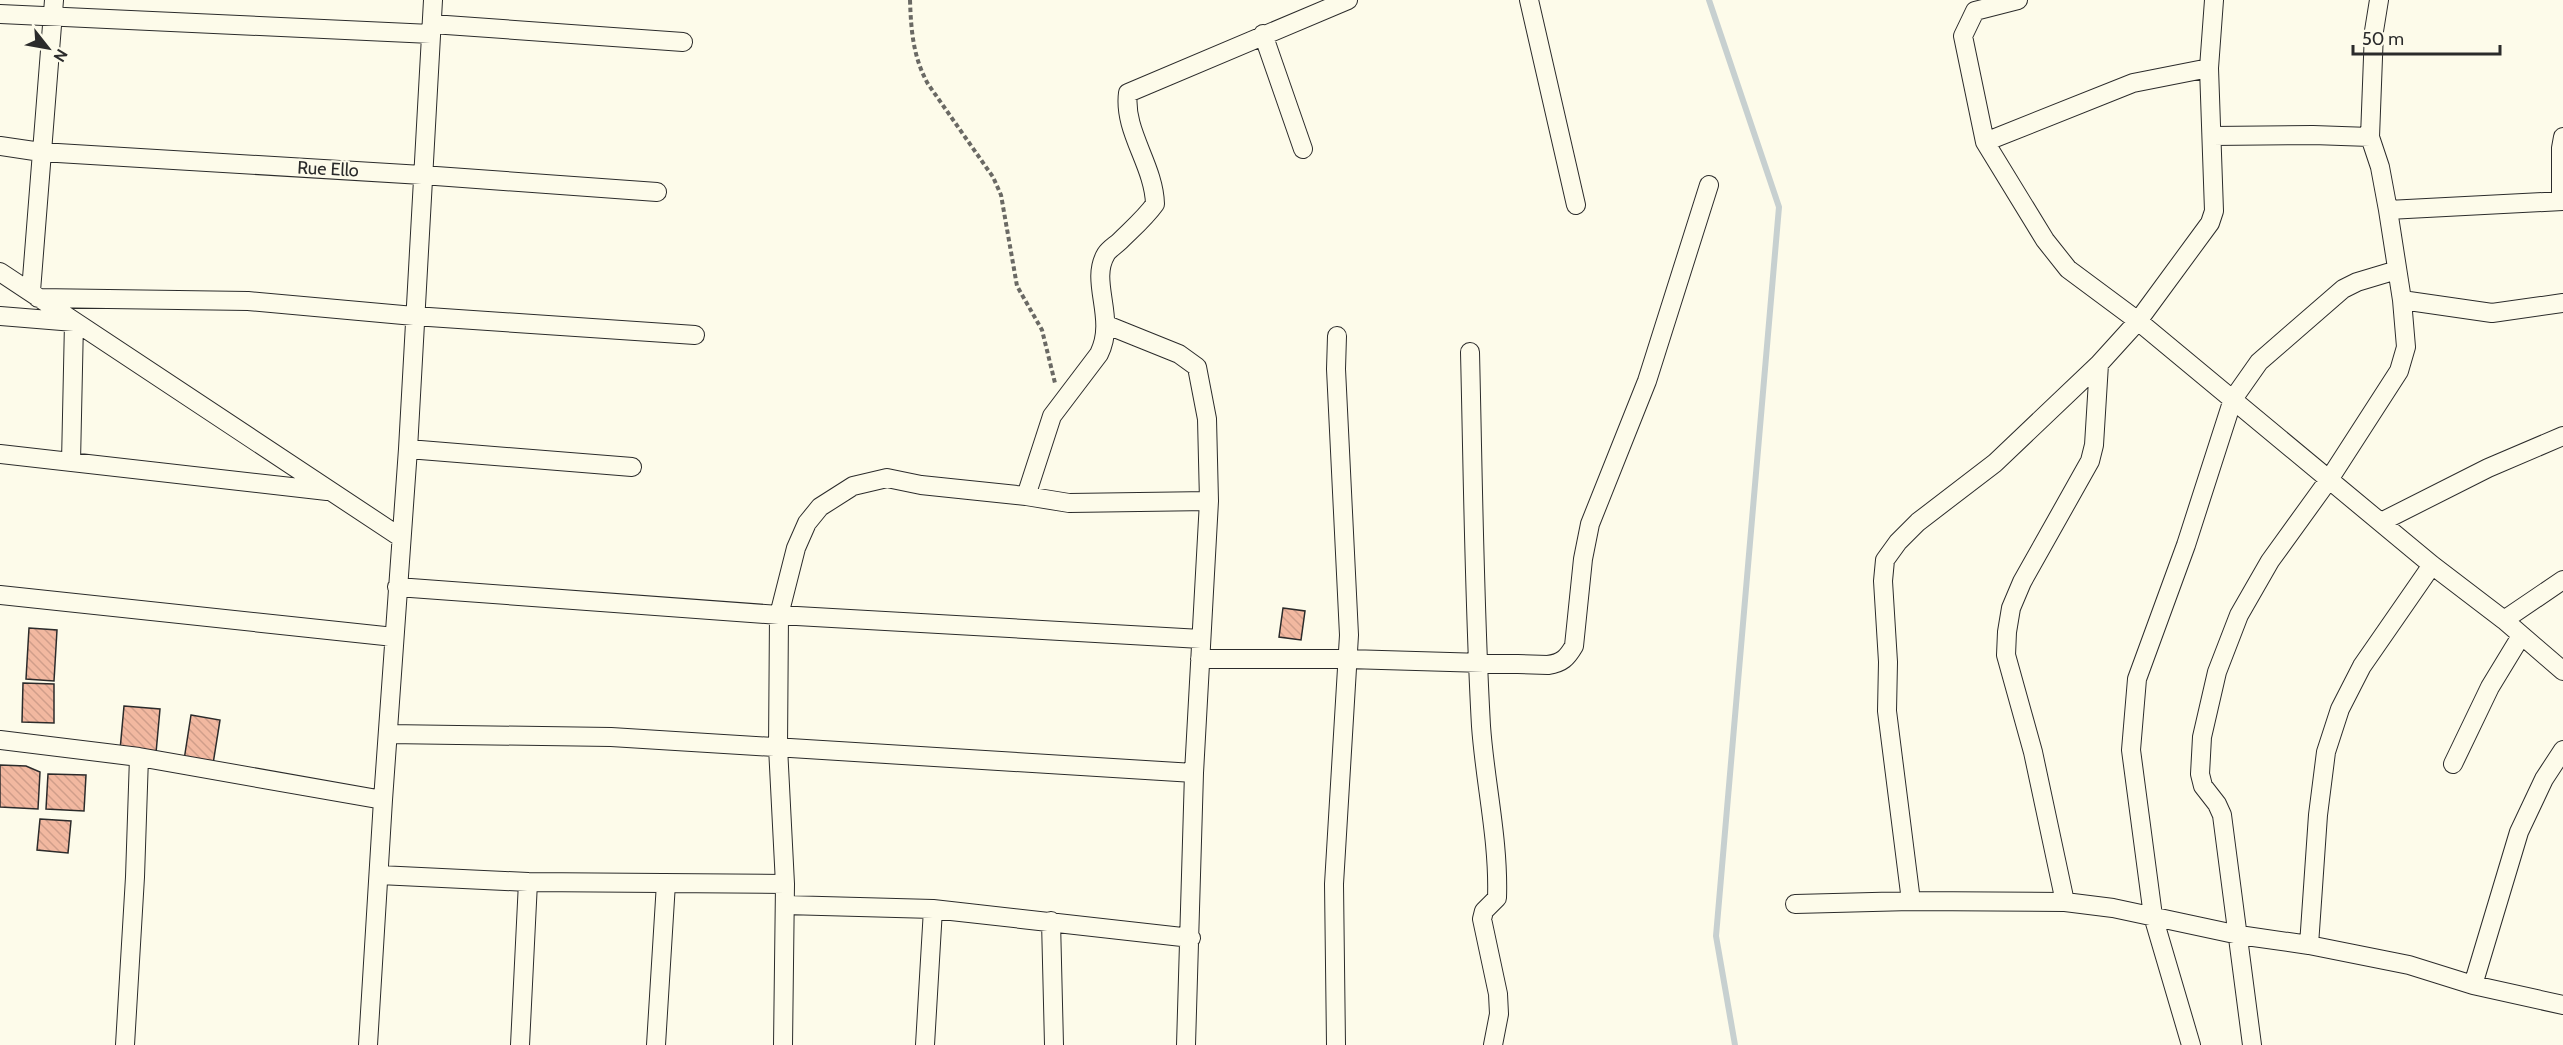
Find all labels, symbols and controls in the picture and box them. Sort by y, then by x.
north arrow [18,18,78,78]
scale bar [2353,18,2500,56]
text: 50 m [2362,28,2404,50]
text: N [49,46,71,65]
street label: Rue Ello [297,156,359,182]

